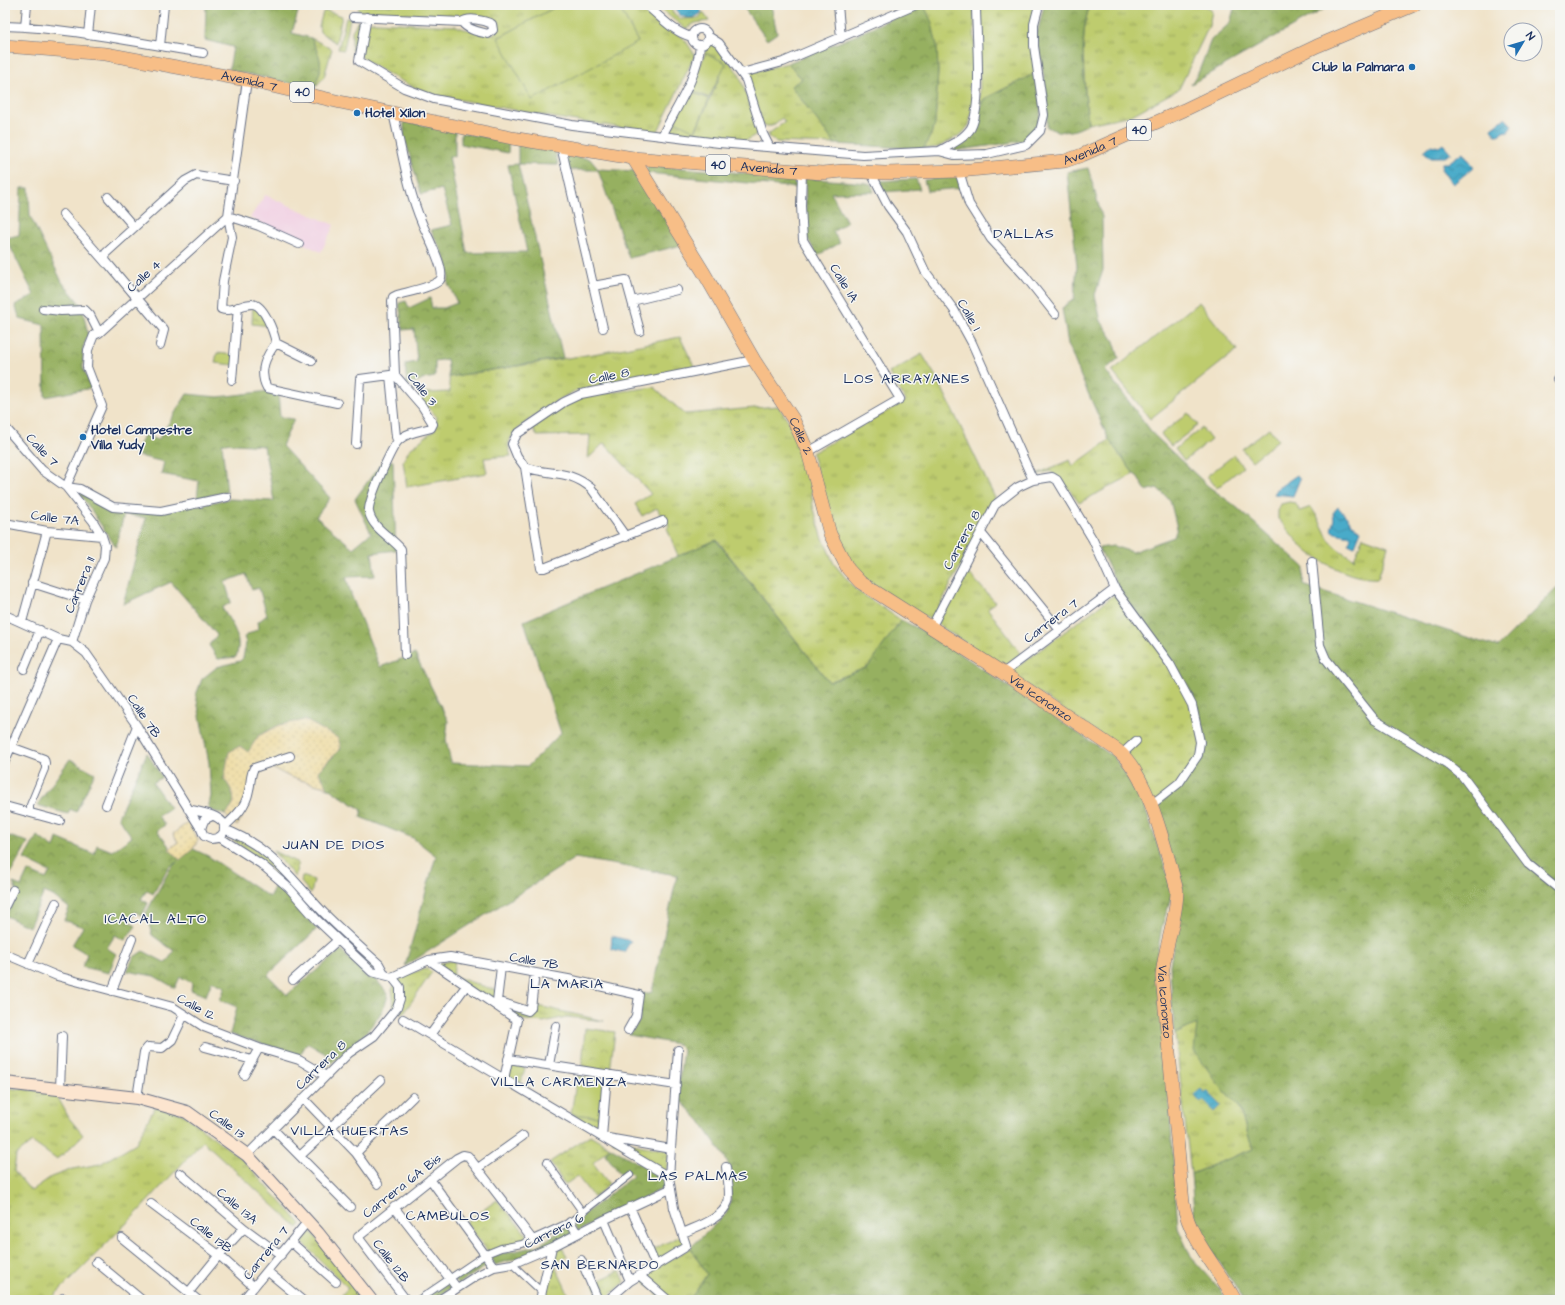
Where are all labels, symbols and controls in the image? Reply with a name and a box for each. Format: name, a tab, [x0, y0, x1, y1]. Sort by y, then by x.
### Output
north arrow	[1503, 22, 1543, 62]
text: N	[1522, 29, 1539, 44]
place label: Club la Palmara	[1312, 58, 1404, 76]
marker: Club la Palmara	[1407, 62, 1417, 72]
street label: Avenida 7	[220, 66, 279, 96]
road number: 40	[290, 82, 314, 102]
place label: Hotel Xilon	[365, 104, 426, 122]
marker: Hotel Xilon	[352, 108, 362, 118]
road number: 40	[1127, 120, 1151, 140]
street label: Avenida 7	[1061, 132, 1120, 170]
road number: 40	[706, 155, 730, 175]
street label: Avenida 7	[740, 158, 798, 180]
district label: DALLAS	[993, 224, 1055, 244]
street label: Calle 4	[123, 255, 165, 296]
street label: Calle 1A	[825, 260, 863, 306]
street label: Calle 1	[953, 296, 985, 334]
street label: Calle 8	[587, 363, 631, 389]
street label: Calle 3	[403, 368, 441, 410]
district label: LOS ARRAYANES	[843, 369, 971, 389]
street label: Calle 2	[784, 414, 817, 458]
place label: Hotel Campestre Villa Yudy	[90, 421, 192, 455]
street label: Calle 7	[22, 429, 62, 471]
marker: Hotel Campestre Villa Yudy	[78, 432, 88, 442]
street label: Calle 7A	[30, 506, 81, 530]
street label: Carrera 8	[939, 507, 985, 573]
street label: Carrera 11	[61, 554, 100, 616]
street label: Carrera 7	[1020, 594, 1082, 648]
street label: Vía Icononzo	[1005, 670, 1076, 727]
street label: Calle 7B	[123, 690, 165, 742]
district label: JUAN DE DIOS	[282, 835, 386, 855]
district label: ICACAL ALTO	[105, 909, 207, 929]
street label: Calle 7B	[508, 948, 560, 974]
street label: Vía Icononzo	[1153, 964, 1177, 1040]
district label: LA MARIA	[530, 974, 604, 994]
street label: Calle 12	[174, 989, 219, 1025]
street label: Carrera 8	[292, 1036, 351, 1094]
district label: VILLA CARMENZA	[491, 1072, 627, 1092]
street label: Calle 13	[205, 1105, 249, 1143]
district label: VILLA HUERTAS	[290, 1121, 410, 1141]
street label: Carrera 6A Bis	[359, 1149, 446, 1223]
district label: LAS PALMAS	[648, 1166, 748, 1186]
street label: Calle 13A	[213, 1183, 262, 1229]
district label: CAMBULOS	[406, 1206, 490, 1226]
street label: Carrera 6	[521, 1209, 587, 1253]
street label: Calle 13B	[186, 1213, 236, 1257]
street label: Carrera 7	[239, 1222, 293, 1284]
street label: Calle 12B	[368, 1236, 414, 1286]
district label: SAN BERNARDO	[541, 1255, 659, 1275]

